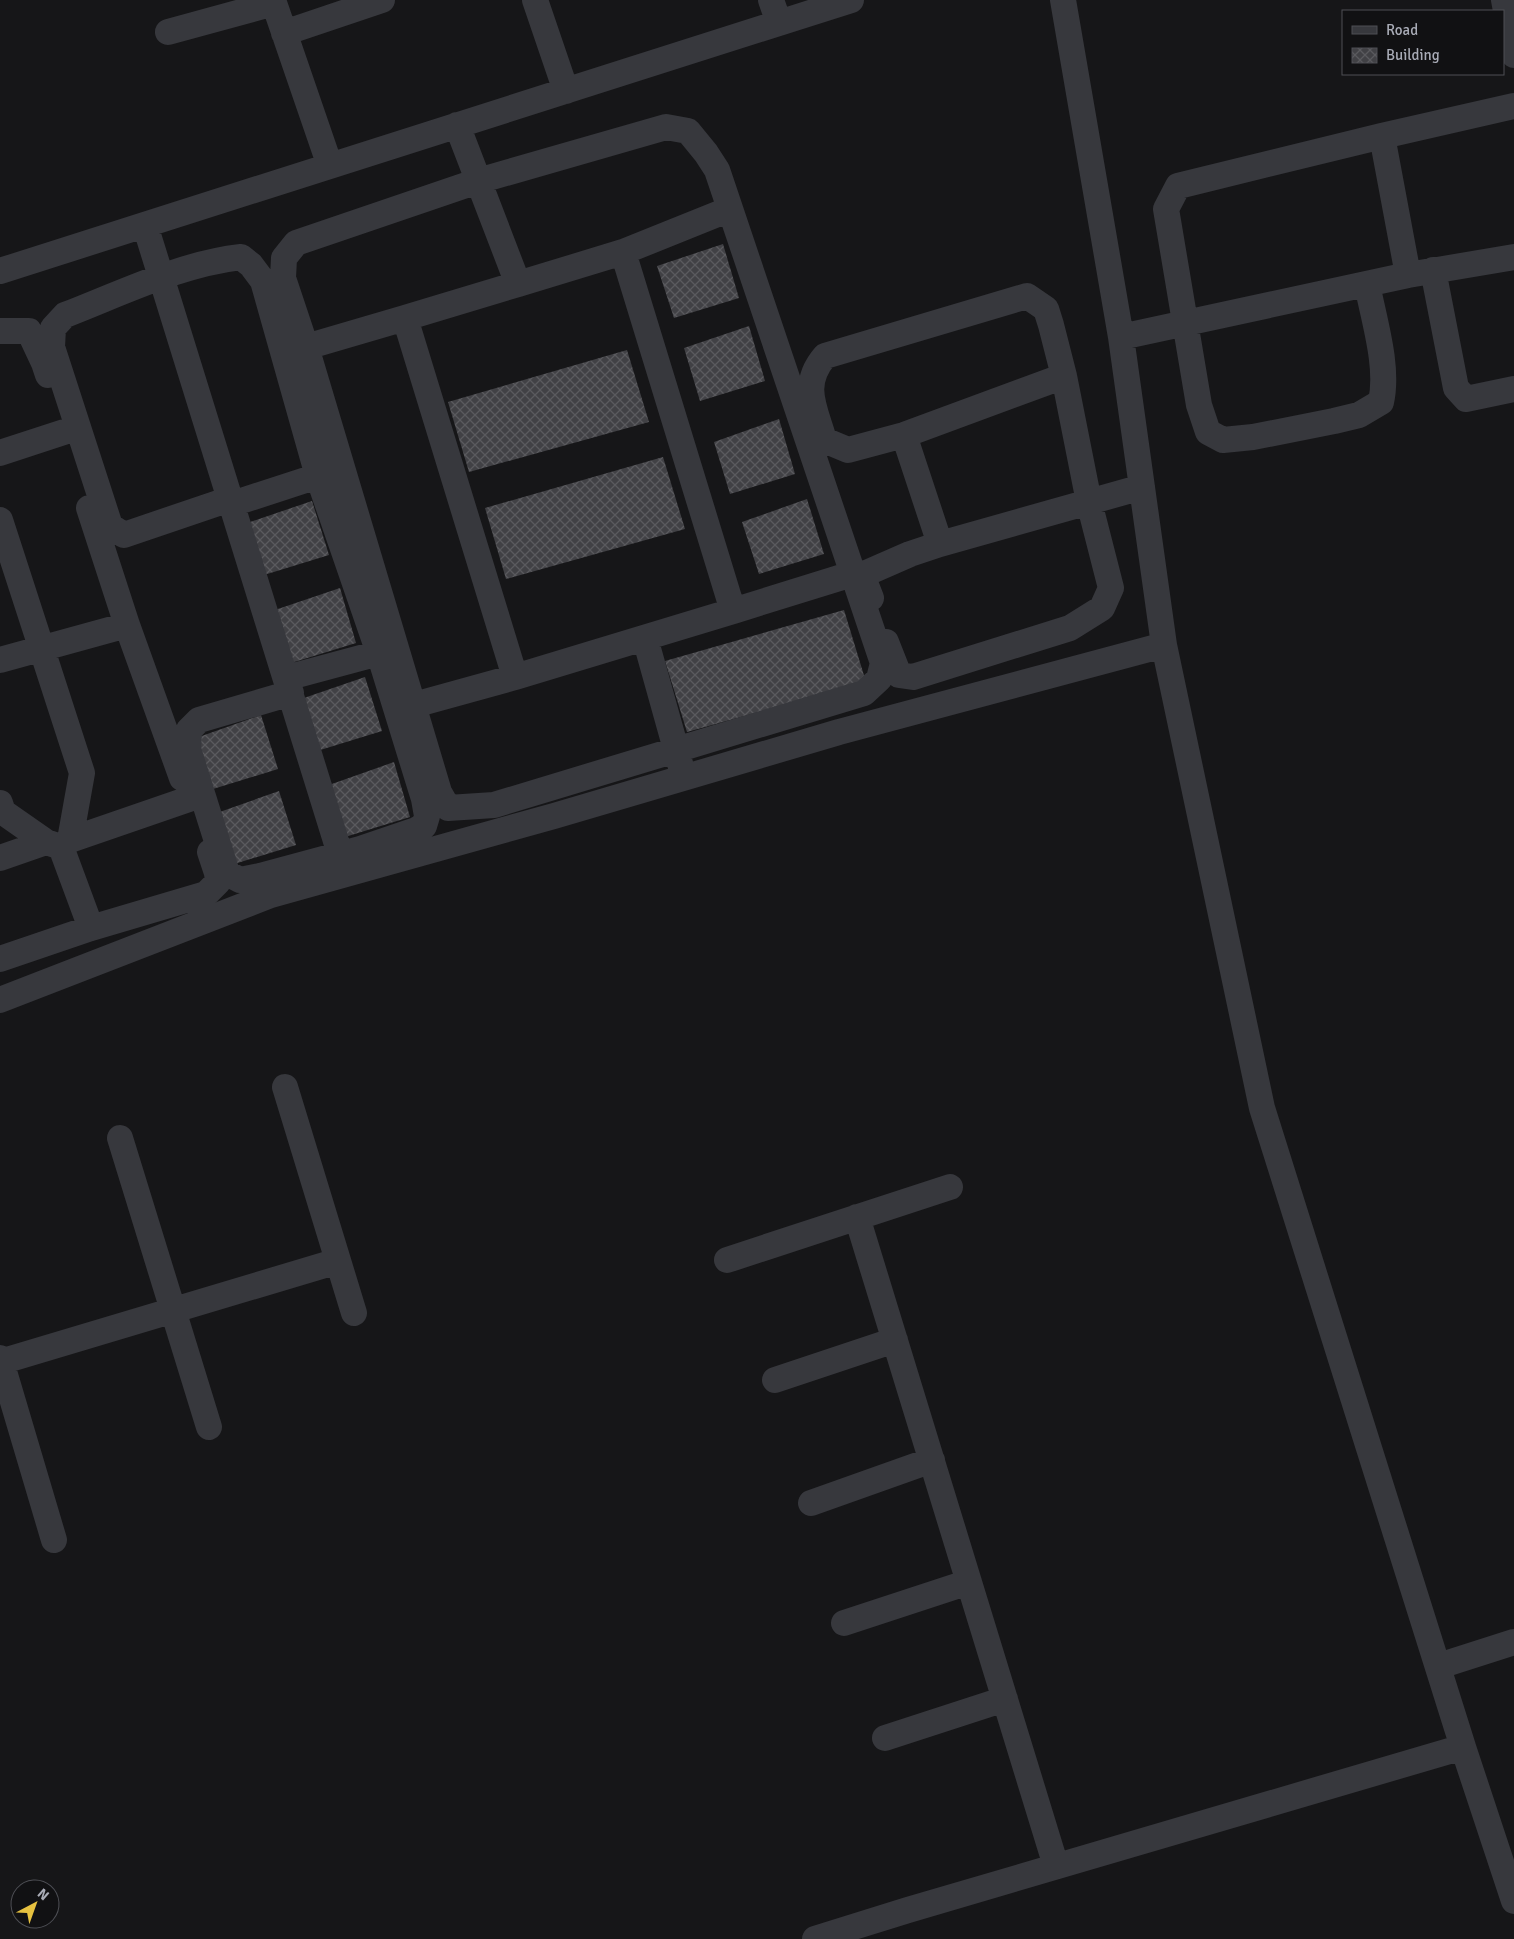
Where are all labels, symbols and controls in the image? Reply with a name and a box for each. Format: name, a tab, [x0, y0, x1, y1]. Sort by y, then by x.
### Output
legend	[1342, 10, 1504, 75]
text: Road	[1386, 21, 1418, 39]
text: Building	[1386, 46, 1440, 64]
north arrow	[10, 1879, 60, 1929]
text: N	[34, 1885, 52, 1904]

